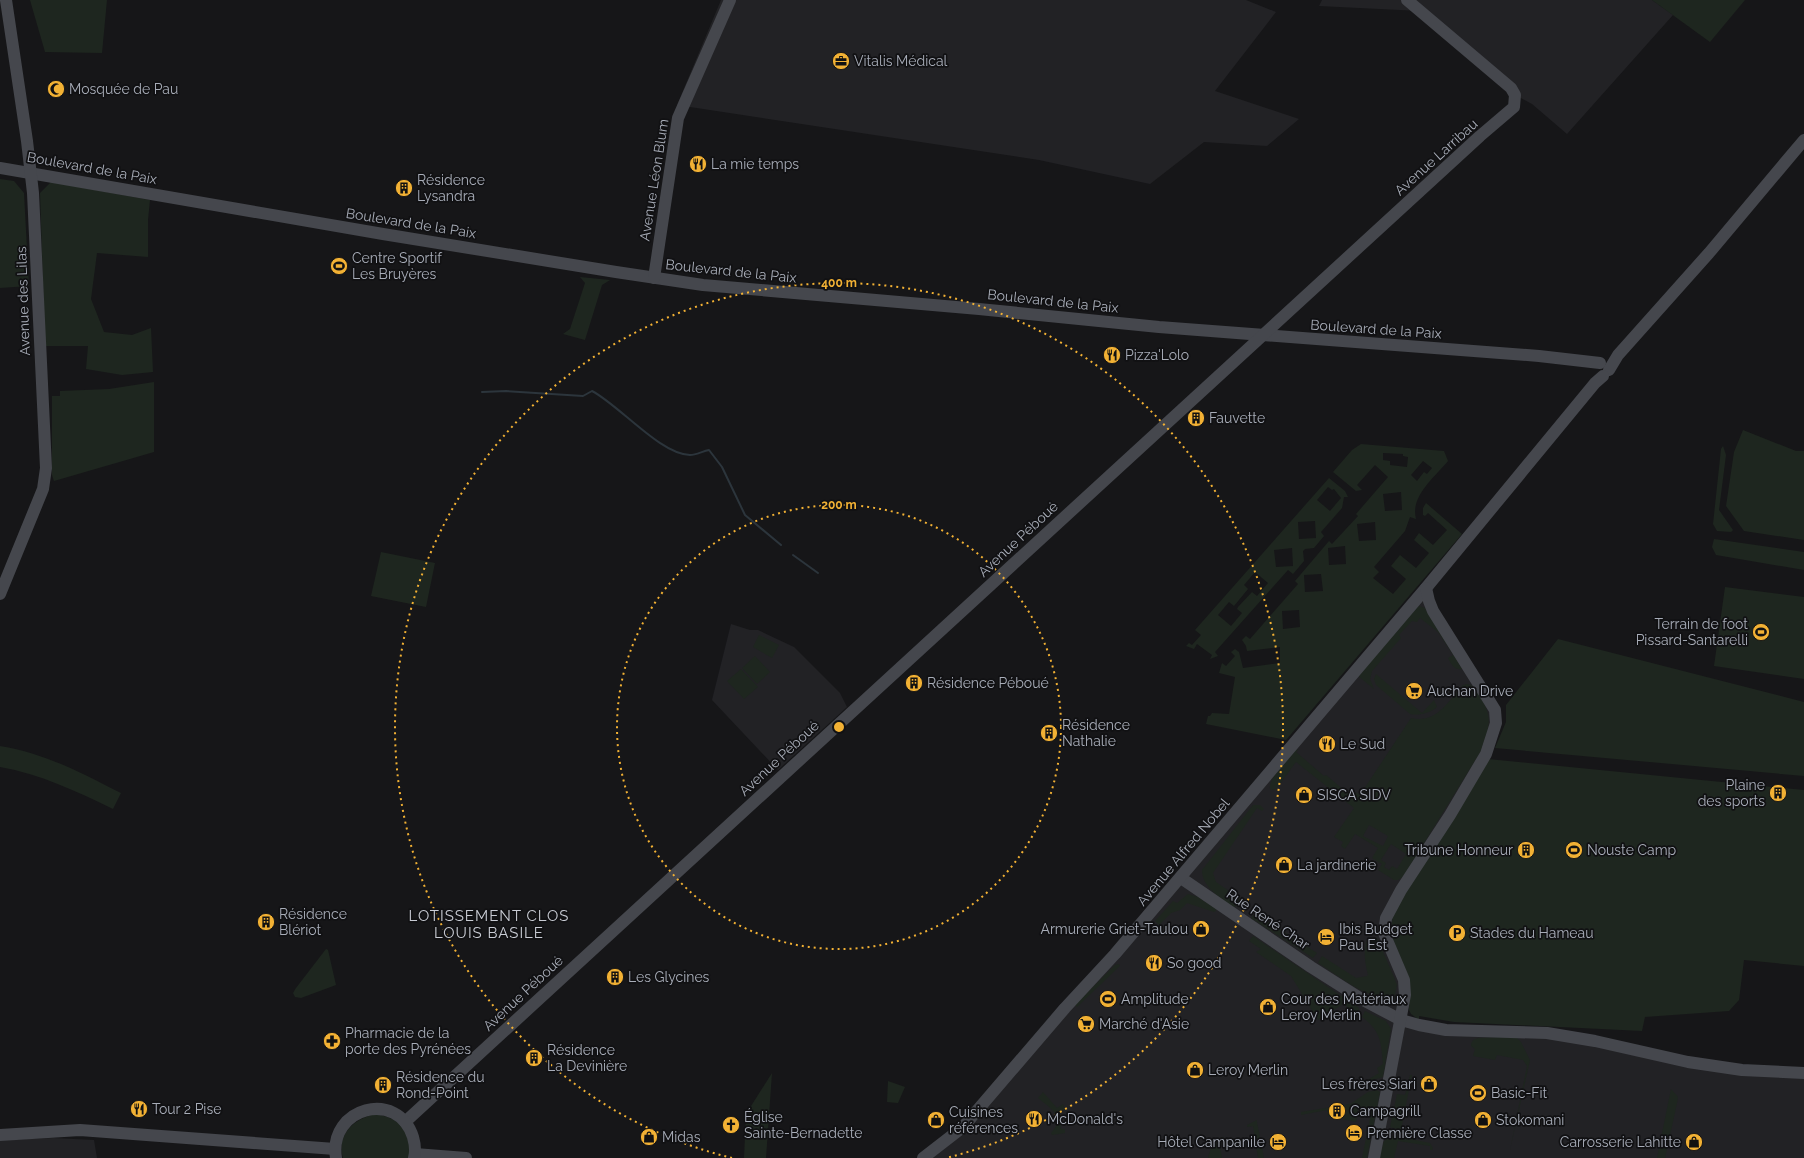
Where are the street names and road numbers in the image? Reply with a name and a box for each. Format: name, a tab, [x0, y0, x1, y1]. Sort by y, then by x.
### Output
street label: Avenue Larribau	[1391, 116, 1481, 198]
street label: Avenue Léon Blum	[636, 118, 672, 242]
street label: Boulevard de la Paix	[26, 149, 158, 187]
street label: Boulevard de la Paix	[345, 205, 477, 241]
street label: Avenue des Lilas	[13, 246, 33, 356]
street label: Boulevard de la Paix	[665, 256, 797, 286]
street label: Boulevard de la Paix	[987, 286, 1119, 316]
street label: Boulevard de la Paix	[1310, 316, 1442, 342]
street label: Avenue Péboué	[975, 498, 1061, 580]
street label: Avenue Péboué	[736, 717, 822, 799]
street label: Avenue Alfred Nobel	[1133, 795, 1233, 909]
street label: Rue René Char	[1224, 885, 1313, 953]
street label: Avenue Péboué	[480, 952, 566, 1034]

